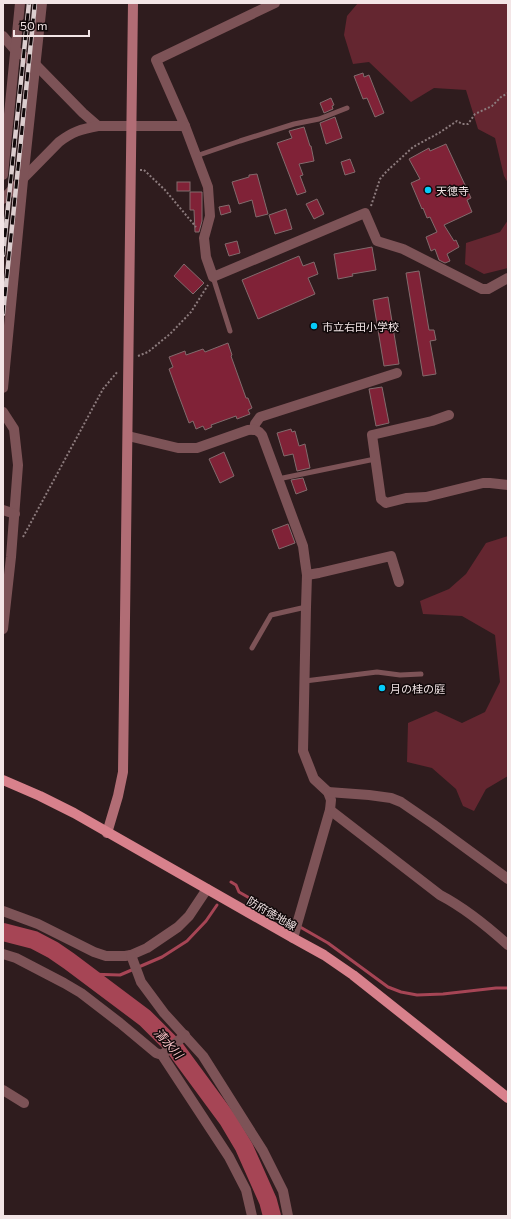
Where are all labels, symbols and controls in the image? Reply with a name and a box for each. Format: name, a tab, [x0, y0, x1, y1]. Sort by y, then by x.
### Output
scale bar	[14, 12, 89, 38]
text: 50 m	[20, 18, 48, 32]
place label: 天徳寺	[436, 184, 469, 197]
marker: 天徳寺	[423, 185, 433, 195]
place label: 市立右田小学校	[322, 320, 399, 333]
marker: 市立右田小学校	[309, 321, 319, 331]
place label: 月の桂の庭	[390, 682, 445, 695]
marker: 月の桂の庭	[377, 683, 387, 693]
street label: 防府徳地線	[245, 894, 299, 932]
water label: 清水川	[152, 1025, 188, 1063]

